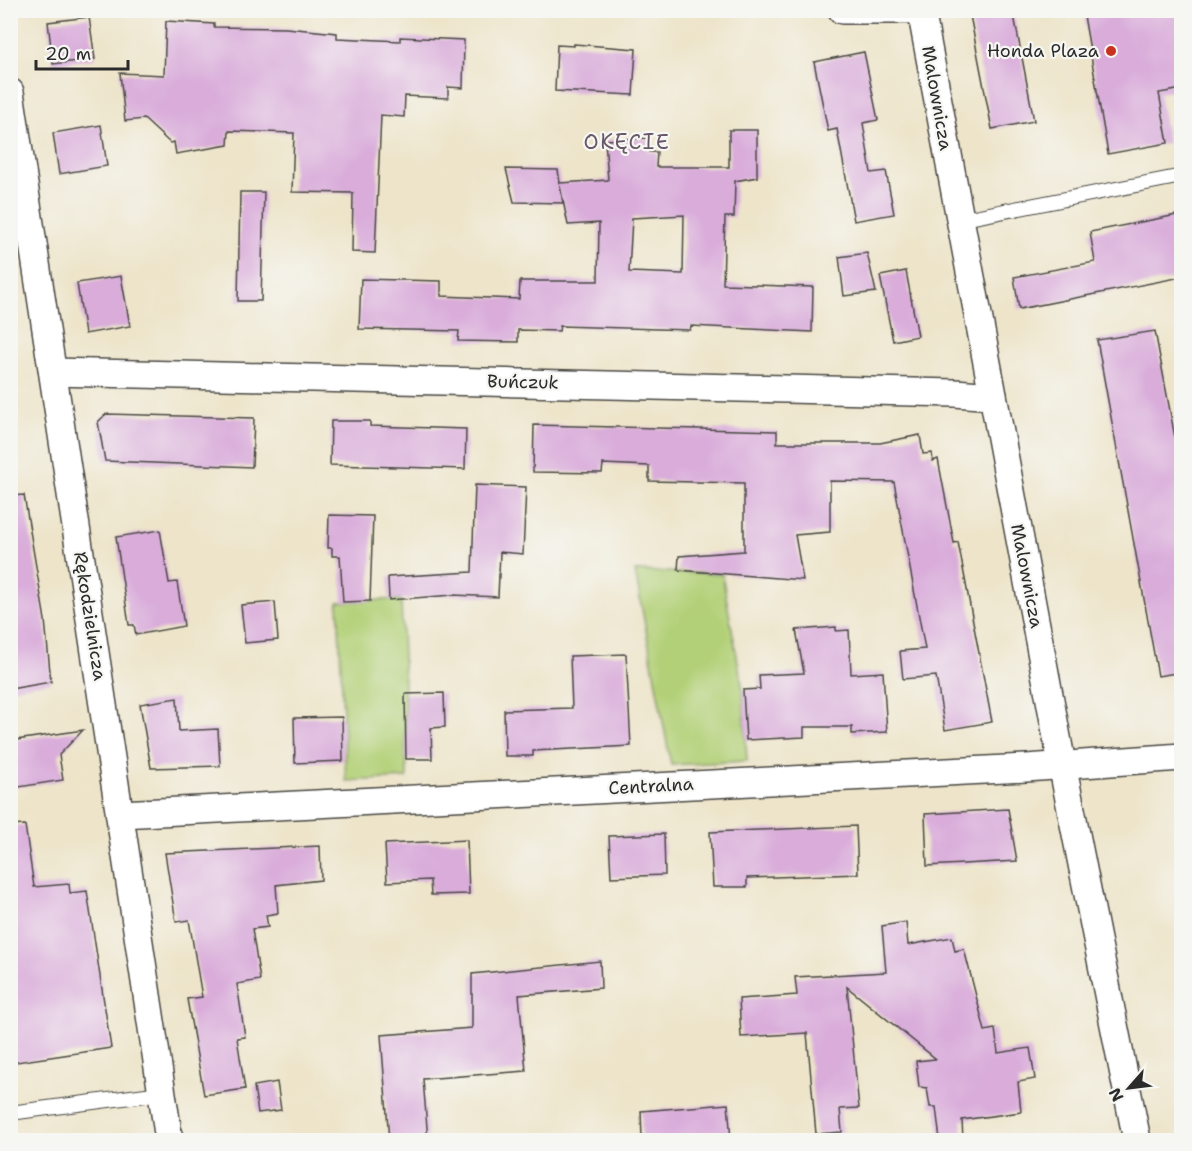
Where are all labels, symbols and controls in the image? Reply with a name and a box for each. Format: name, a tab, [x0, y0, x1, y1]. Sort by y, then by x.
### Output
scale bar	[36, 33, 128, 71]
place label: Honda Plaza	[987, 39, 1099, 63]
text: 20 m	[45, 42, 91, 66]
street label: Malownicza	[916, 44, 958, 152]
marker: Honda Plaza	[1104, 44, 1118, 58]
district label: OKĘCIE	[584, 128, 670, 156]
street label: Buńczuk	[487, 369, 559, 395]
street label: Malownicza	[1005, 522, 1049, 630]
street label: Rękodzielnicza	[68, 550, 112, 682]
street label: Centralna	[608, 772, 694, 800]
north arrow	[1099, 1058, 1159, 1118]
text: N	[1104, 1084, 1128, 1105]

